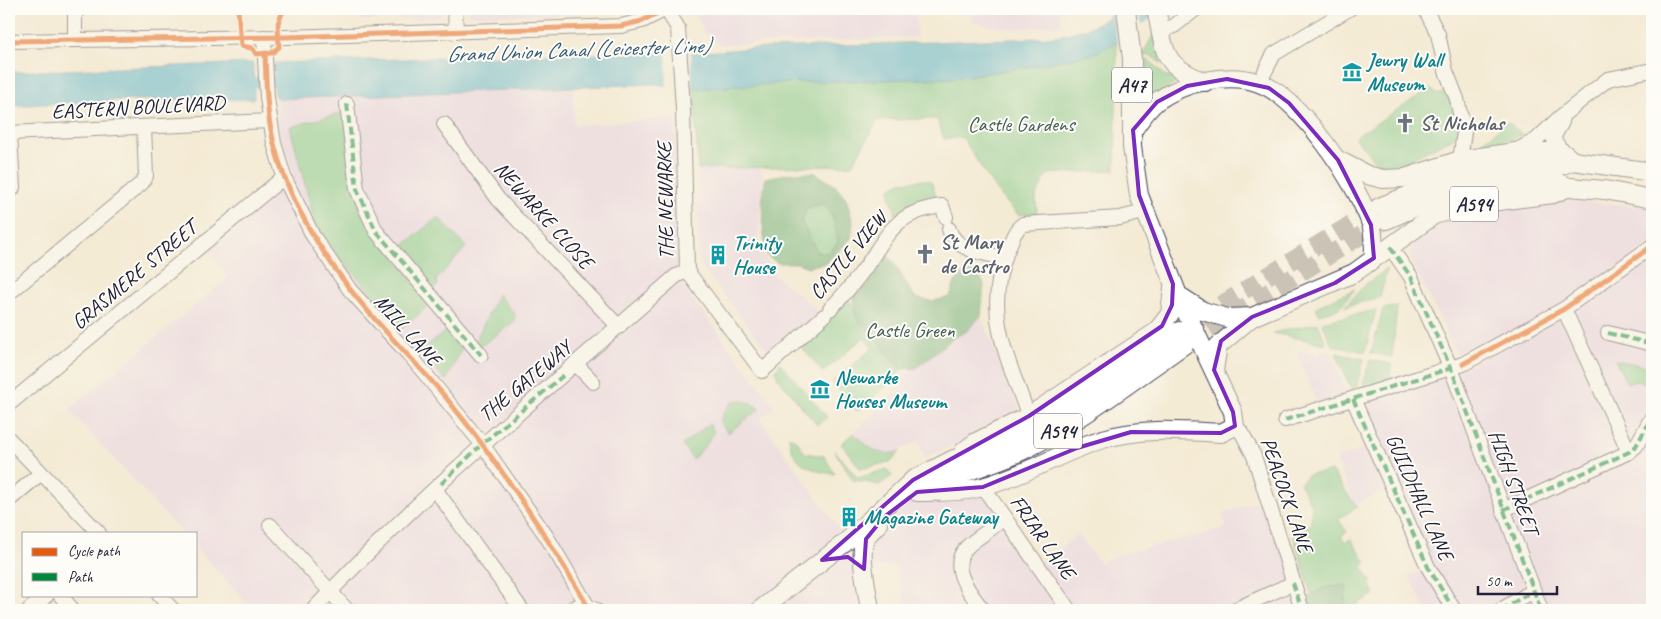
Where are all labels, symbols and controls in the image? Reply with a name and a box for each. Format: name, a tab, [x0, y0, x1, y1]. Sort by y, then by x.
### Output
water label: Grand Union Canal (Leicester Line)	[446, 31, 715, 69]
place label: Jewry Wall Museum	[1365, 47, 1447, 97]
museum icon: Jewry Wall Museum	[1341, 61, 1363, 83]
road number: A47	[1112, 68, 1152, 102]
street label: EASTERN BOULEVARD	[51, 89, 227, 125]
place label: St Nicholas	[1420, 110, 1506, 136]
park label: Castle Gardens	[968, 111, 1076, 137]
church icon: St Nicholas	[1394, 112, 1416, 134]
street label: THE NEWARKE	[651, 139, 679, 260]
street label: NEWARKE CLOSE	[489, 156, 601, 276]
road number: A594	[1450, 186, 1498, 222]
street label: CASTLE VIEW	[803, 203, 894, 305]
street label: GRASMERE STREET	[66, 212, 206, 335]
place label: St Mary de Castro	[940, 229, 1010, 279]
place label: Trinity House	[733, 230, 782, 280]
church icon: St Mary de Castro	[914, 243, 936, 265]
building icon: Trinity House	[707, 244, 729, 266]
street label: MILL LANE	[369, 289, 449, 373]
park label: Castle Green	[865, 317, 955, 343]
street label: THE GATEWAY	[473, 332, 579, 427]
place label: Newarke Houses Museum	[835, 364, 948, 414]
museum icon: Newarke Houses Museum	[809, 378, 831, 400]
road number: A594	[1034, 414, 1082, 448]
street label: HIGH STREET	[1483, 426, 1546, 542]
street label: GUILDHALL LANE	[1381, 430, 1460, 567]
street label: PEACOCK LANE	[1255, 434, 1320, 558]
street label: FRIAR LANE	[1005, 490, 1083, 586]
place label: Magazine Gateway	[864, 504, 1001, 530]
building icon: Magazine Gateway	[838, 506, 860, 528]
legend	[22, 532, 198, 596]
text: Cycle path	[68, 542, 120, 561]
scale bar	[1478, 564, 1557, 596]
text: Path	[68, 568, 94, 587]
text: 50 m	[1486, 572, 1513, 591]

